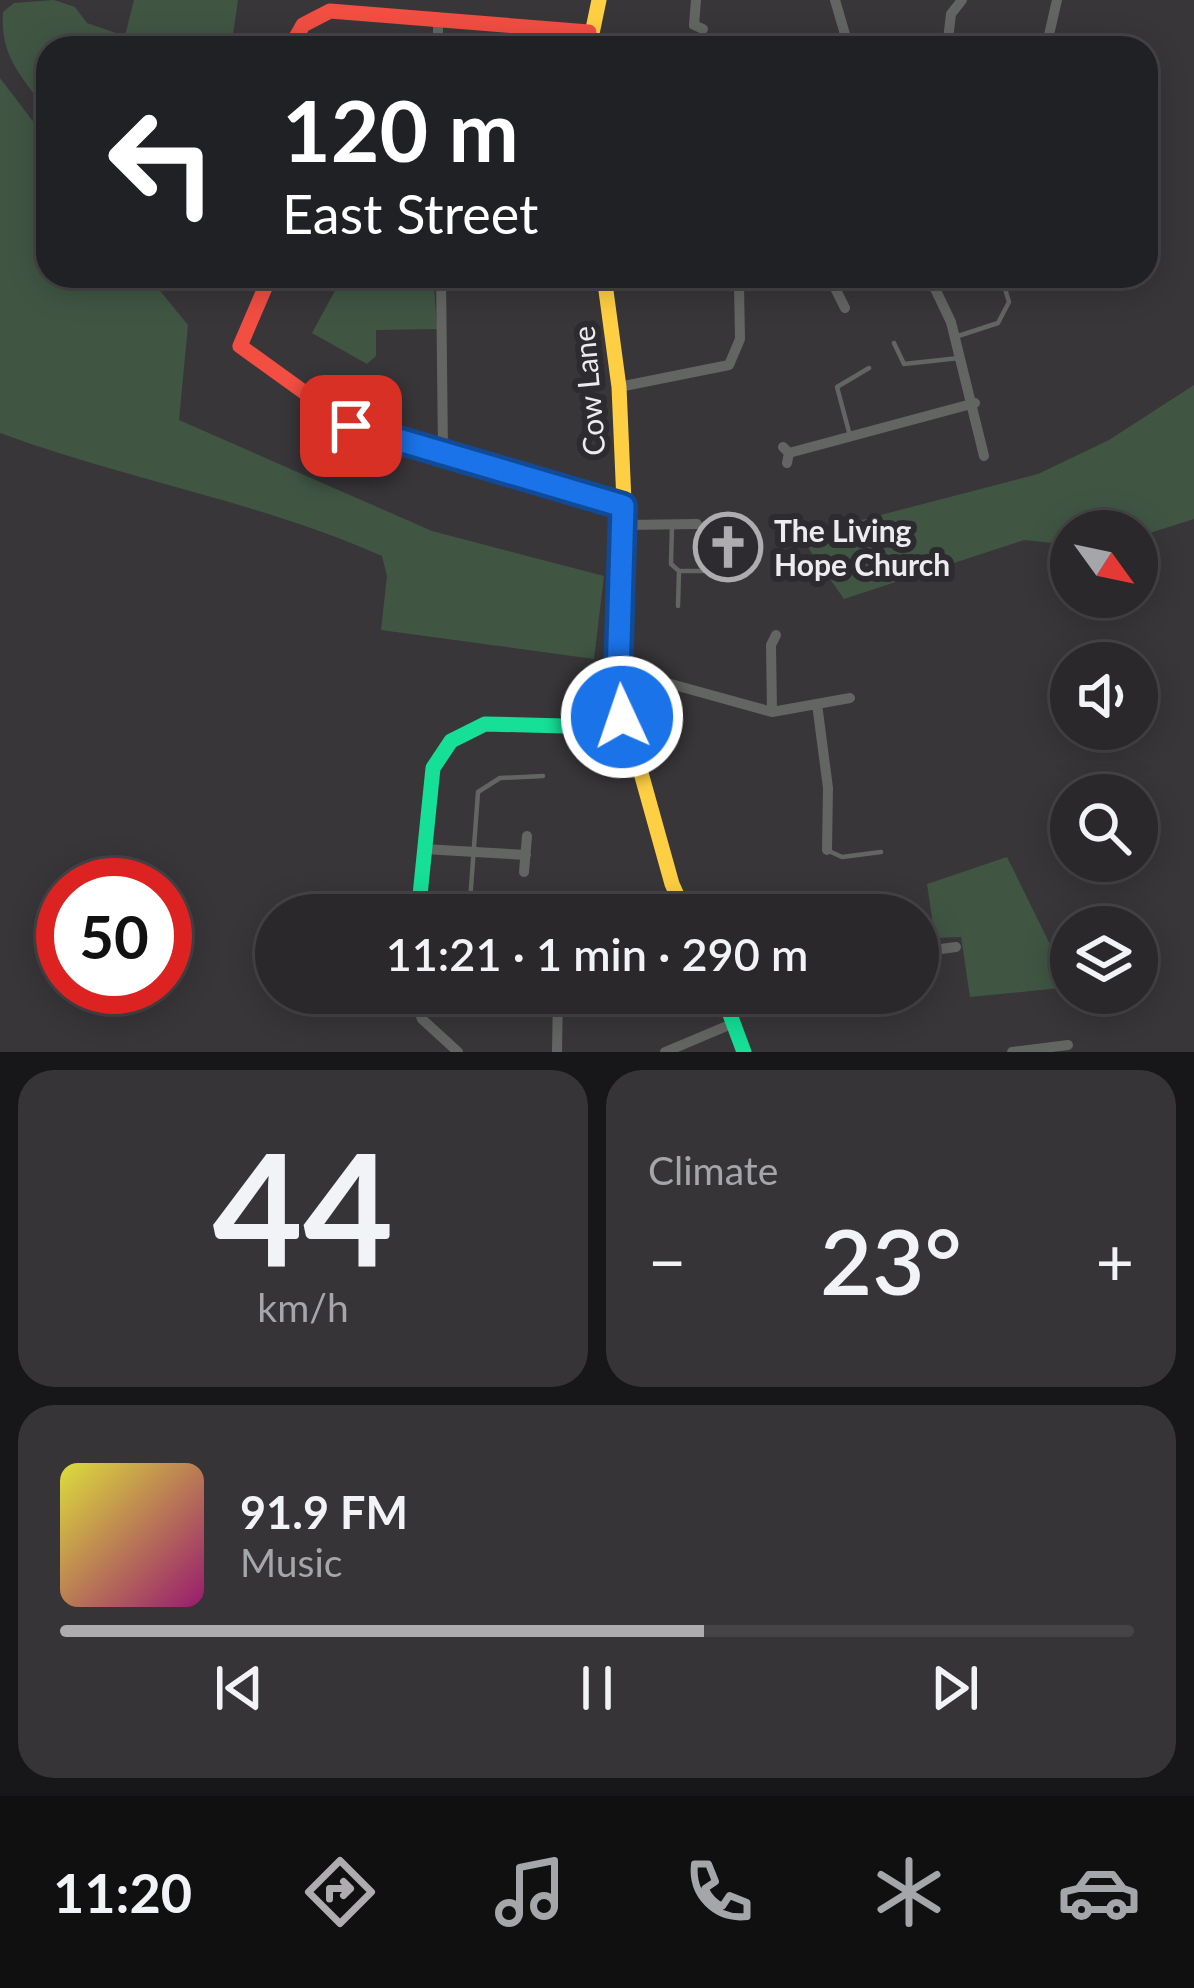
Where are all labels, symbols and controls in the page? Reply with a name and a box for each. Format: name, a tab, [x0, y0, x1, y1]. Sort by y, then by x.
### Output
text: 120 m	[282, 79, 519, 180]
icon: left	[84, 84, 240, 240]
text: East Street	[282, 181, 538, 246]
street label: Cow Lane	[564, 325, 612, 457]
pin	[300, 375, 402, 477]
icon: arrive	[318, 393, 384, 459]
north arrow	[1050, 510, 1158, 618]
map controls	[1050, 510, 1158, 1014]
church icon: The Living Hope Church	[693, 512, 763, 582]
place label: The Living Hope Church	[774, 512, 950, 582]
button: sound	[1050, 642, 1158, 750]
position arrow	[559, 654, 685, 780]
button: search	[1050, 774, 1158, 882]
speed limit sign: 50	[36, 858, 192, 1014]
button: layers	[1050, 906, 1158, 1014]
text: 11:21 · 1 min · 290 m	[386, 927, 808, 981]
text: 44	[213, 1112, 393, 1299]
text: Climate	[648, 1147, 778, 1193]
text: 23°	[820, 1206, 962, 1314]
text: −	[648, 1221, 686, 1300]
text: +	[1096, 1221, 1134, 1300]
text: km/h	[257, 1284, 349, 1330]
text: 91.9 FM	[240, 1485, 408, 1539]
text: Music	[240, 1539, 342, 1585]
icon: previous	[206, 1655, 272, 1721]
icon: pause	[564, 1655, 630, 1721]
icon: next	[922, 1655, 988, 1721]
icon: directions	[298, 1850, 382, 1934]
icon: music	[488, 1850, 572, 1934]
icon: phone	[677, 1850, 761, 1934]
icon: climate	[867, 1850, 951, 1934]
icon: car	[1057, 1850, 1141, 1934]
text: 11:20	[53, 1860, 192, 1925]

